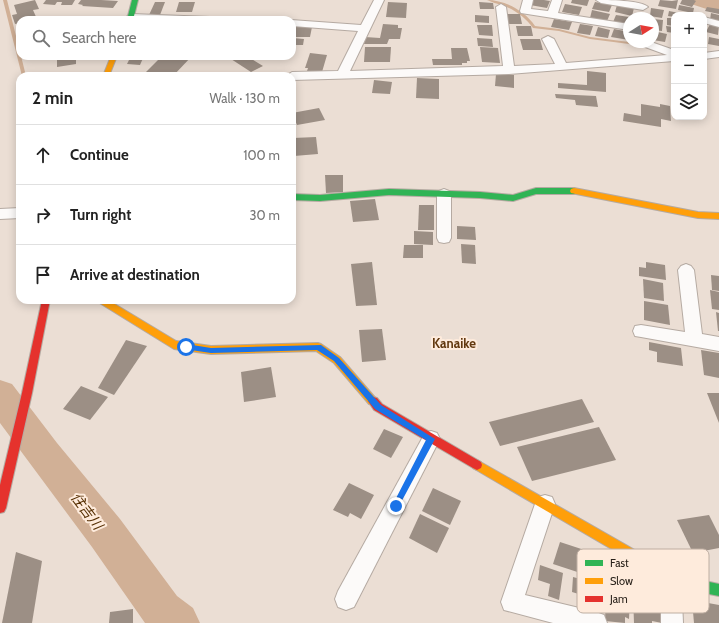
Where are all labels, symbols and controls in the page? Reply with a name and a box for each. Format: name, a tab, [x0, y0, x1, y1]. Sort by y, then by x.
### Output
north arrow	[623, 12, 659, 48]
map controls	[671, 12, 707, 120]
button: +	[671, 12, 707, 48]
search box	[16, 16, 296, 60]
icon: search	[30, 27, 52, 49]
text: Search here	[62, 29, 137, 47]
button: −	[671, 48, 707, 84]
button: layers	[671, 84, 707, 120]
text: 2 min	[32, 88, 73, 108]
text: Walk · 130 m	[209, 90, 280, 106]
icon: ahead	[32, 144, 54, 166]
text: Continue	[70, 146, 129, 164]
text: 100 m	[243, 147, 280, 163]
icon: right	[32, 204, 54, 226]
text: Turn right	[70, 206, 131, 224]
text: 30 m	[250, 207, 280, 223]
icon: arrive	[32, 264, 54, 286]
text: Arrive at destination	[70, 266, 200, 284]
district label: Kanaike	[432, 335, 476, 351]
route start	[177, 338, 195, 356]
water label: 住吉川	[67, 489, 108, 535]
route end	[387, 497, 405, 515]
legend	[577, 549, 709, 613]
text: Fast	[610, 556, 629, 570]
text: Slow	[610, 574, 633, 588]
text: Jam	[609, 592, 628, 606]

